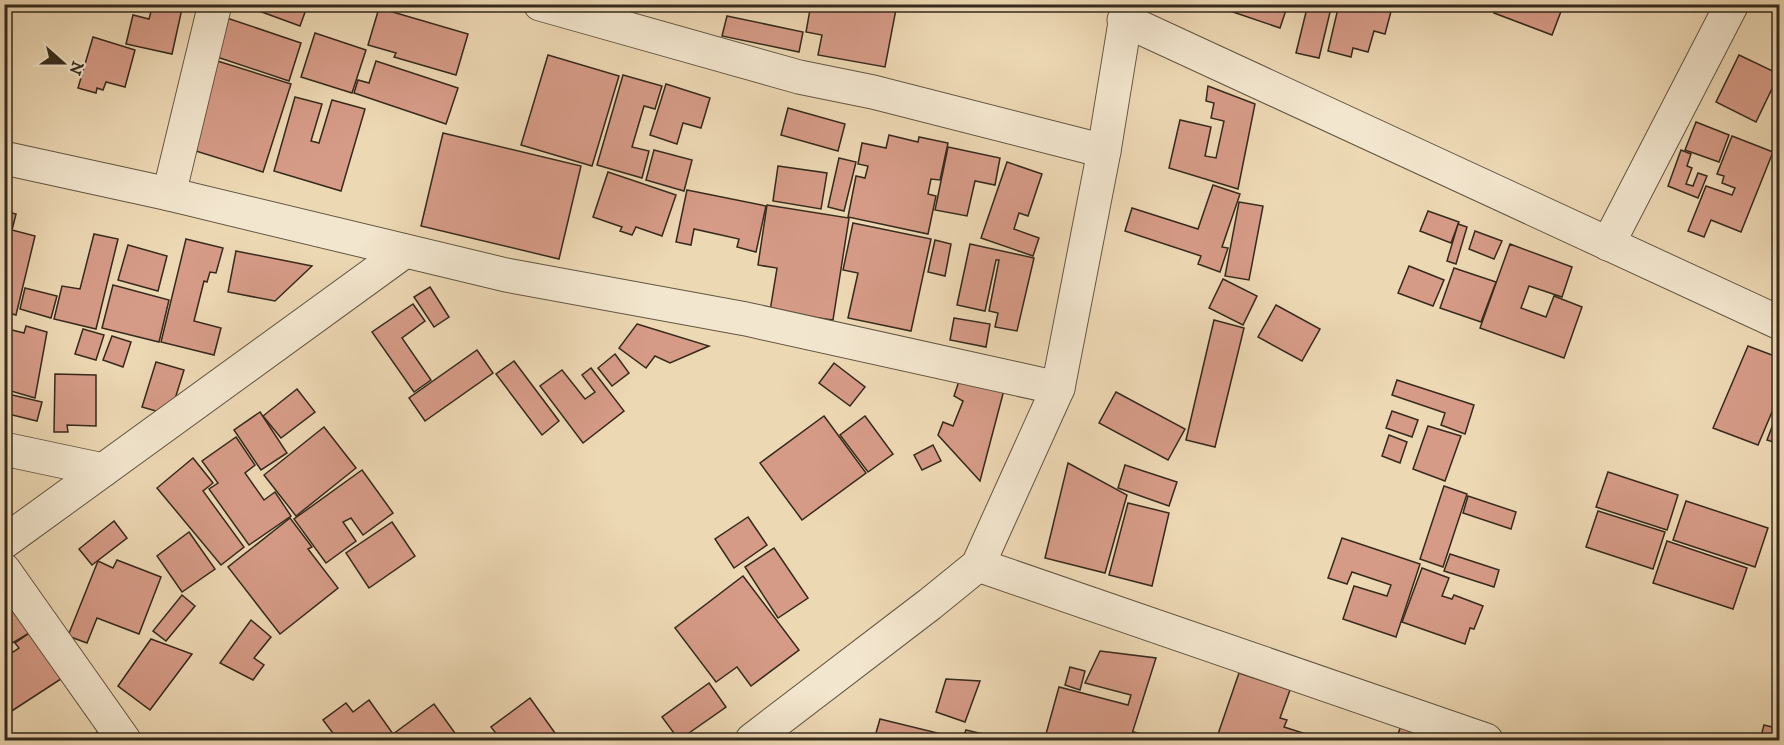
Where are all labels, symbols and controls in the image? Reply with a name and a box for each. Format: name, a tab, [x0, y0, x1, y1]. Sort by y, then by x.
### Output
north arrow	[33, 33, 93, 93]
text: N	[64, 58, 88, 78]

